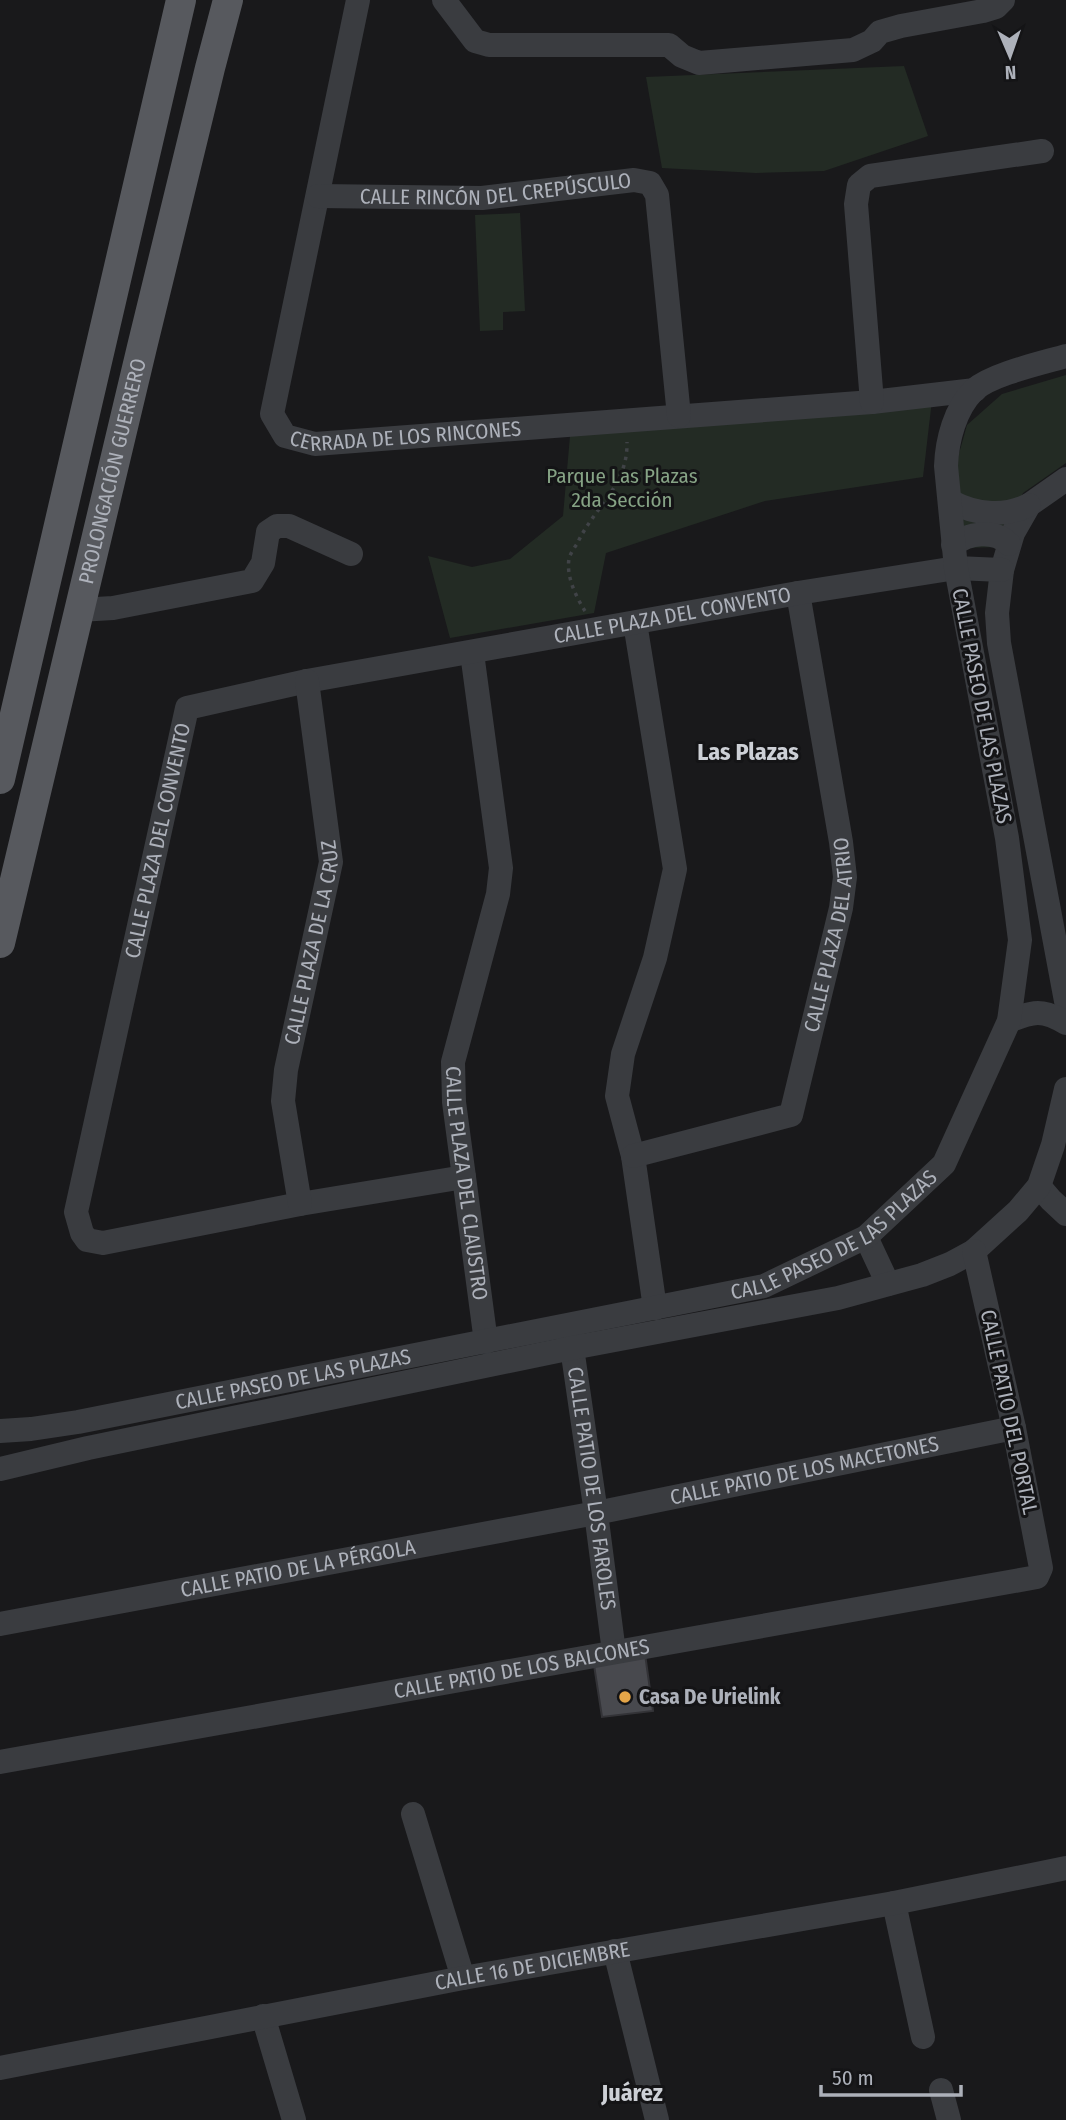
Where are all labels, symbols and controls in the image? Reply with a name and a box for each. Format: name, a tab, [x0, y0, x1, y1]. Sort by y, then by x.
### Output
north arrow	[975, 21, 1045, 91]
text: N	[1004, 61, 1017, 84]
street label: CALLE RINCÓN DEL CREPÚSCULO	[360, 167, 633, 211]
street label: PROLONGACIÓN GUERRERO	[73, 356, 152, 587]
street label: CERRADA DE LOS RINCONES	[287, 415, 522, 457]
park label: Parque Las Plazas 2da Sección	[546, 463, 698, 513]
street label: CALLE PLAZA DEL CONVENTO	[552, 582, 793, 650]
street label: CALLE PASEO DE LAS PLAZAS	[946, 586, 1018, 826]
street label: CALLE PLAZA DEL CONVENTO	[119, 720, 196, 961]
district label: Las Plazas	[697, 738, 799, 766]
street label: CALLE PLAZA DEL ATRIO	[798, 836, 858, 1035]
street label: CALLE PLAZA DE LA CRUZ	[279, 838, 344, 1047]
street label: CALLE PLAZA DEL CLAUSTRO	[440, 1066, 493, 1302]
street label: CALLE PASEO DE LAS PLAZAS	[728, 1164, 943, 1305]
street label: CALLE PATIO DEL PORTAL	[975, 1307, 1044, 1517]
street label: CALLE PASEO DE LAS PLAZAS	[173, 1343, 413, 1415]
street label: CALLE PATIO DE LOS FAROLES	[562, 1365, 621, 1612]
street label: CALLE PATIO DE LOS MACETONES	[668, 1431, 941, 1511]
street label: CALLE PATIO DE LA PÉRGOLA	[178, 1534, 417, 1603]
street label: CALLE PATIO DE LOS BALCONES	[392, 1633, 652, 1704]
place label: Casa De Urielink	[639, 1684, 781, 1710]
marker: Casa De Urielink	[617, 1689, 633, 1705]
street label: CALLE 16 DE DICIEMBRE	[433, 1936, 632, 1996]
scale bar	[821, 2054, 961, 2098]
text: 50 m	[832, 2065, 874, 2091]
district label: Juárez	[600, 2079, 663, 2107]

